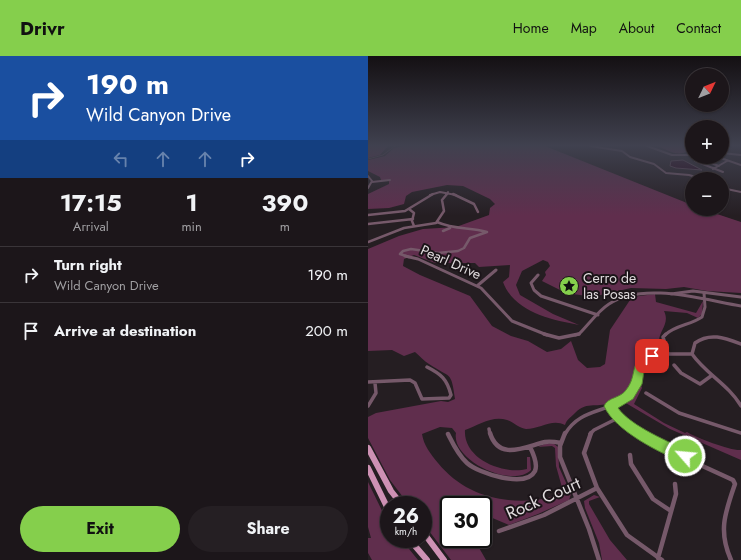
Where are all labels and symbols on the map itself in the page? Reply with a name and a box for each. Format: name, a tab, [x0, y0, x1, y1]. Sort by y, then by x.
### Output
north arrow	[685, 68, 729, 112]
street label: Pearl Drive	[417, 240, 485, 284]
place label: Cerro de las Posas	[583, 268, 636, 304]
place icon: Cerro de las Posas	[558, 275, 580, 297]
pin	[635, 339, 669, 373]
position arrow	[664, 435, 706, 477]
street label: Rock Court	[502, 471, 584, 525]
speed limit sign: 30	[440, 496, 492, 548]

